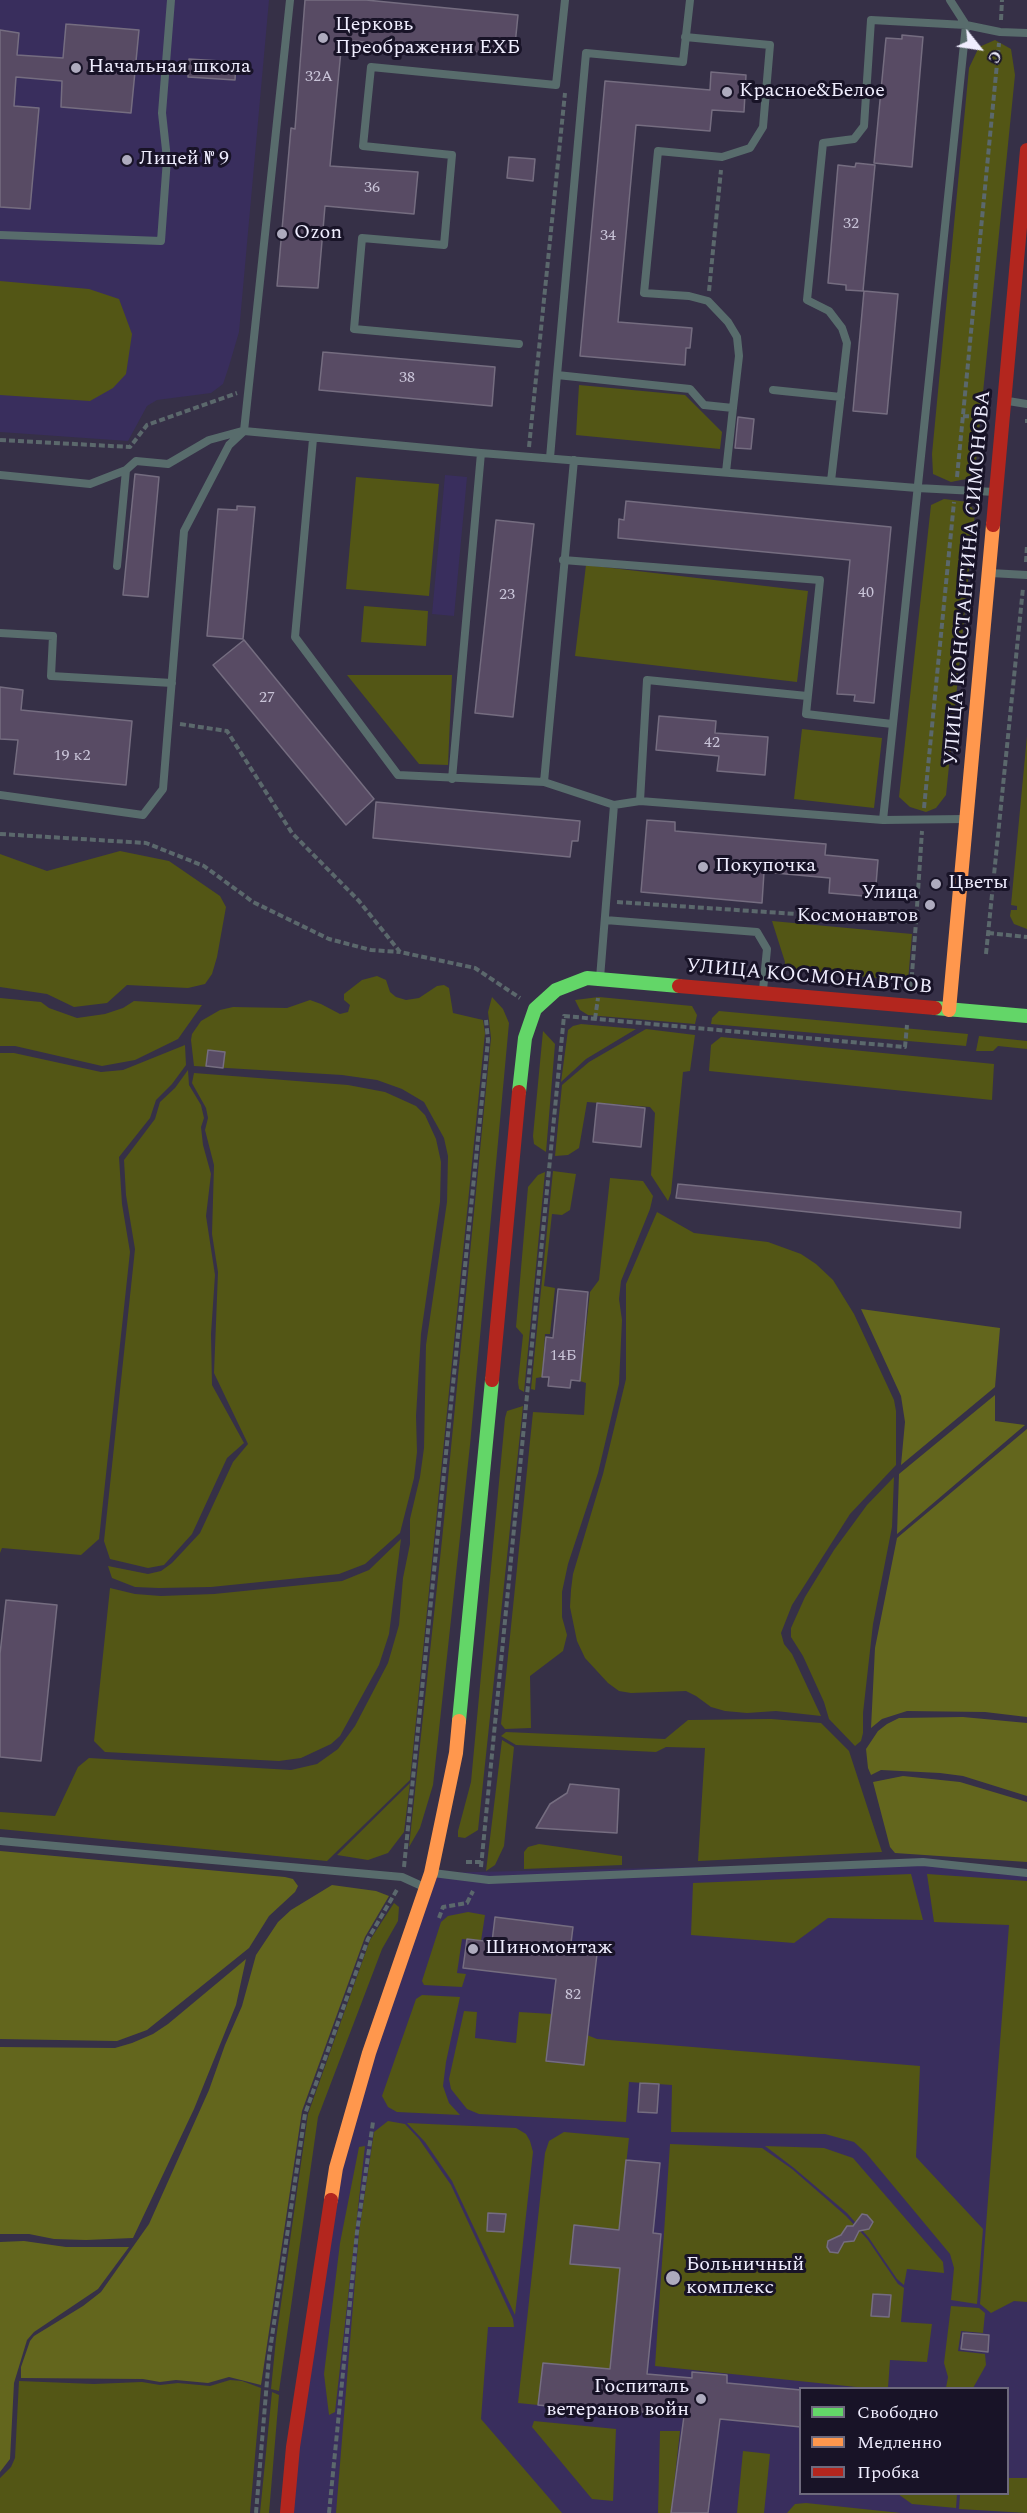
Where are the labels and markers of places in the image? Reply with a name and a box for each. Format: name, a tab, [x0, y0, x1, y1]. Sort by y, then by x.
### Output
place label: Церковь Преображения ЕХБ	[335, 14, 520, 61]
marker: Церковь Преображения ЕХБ	[316, 31, 330, 45]
place label: Начальная школа	[88, 56, 251, 80]
marker: Начальная школа	[69, 61, 83, 75]
place label: Красное&Белое	[739, 80, 885, 104]
marker: Красное&Белое	[720, 85, 734, 99]
place label: Лицей № 9	[139, 148, 229, 172]
marker: Лицей № 9	[120, 153, 134, 167]
place label: Ozon	[294, 222, 342, 246]
marker: Ozon	[275, 227, 289, 241]
place label: Покупочка	[715, 855, 816, 879]
marker: Покупочка	[696, 860, 710, 874]
place label: Цветы	[948, 872, 1008, 896]
marker: Цветы	[929, 877, 943, 891]
place label: Улица Космонавтов	[796, 882, 918, 929]
marker: Улица Космонавтов	[923, 898, 937, 912]
place label: Шиномонтаж	[485, 1937, 613, 1961]
marker: Шиномонтаж	[466, 1942, 480, 1956]
place label: Больничный комплекс	[686, 2254, 804, 2301]
marker: Больничный комплекс	[664, 2269, 682, 2287]
place label: Госпиталь ветеранов войн	[546, 2376, 689, 2423]
marker: Госпиталь ветеранов войн	[694, 2392, 708, 2406]

